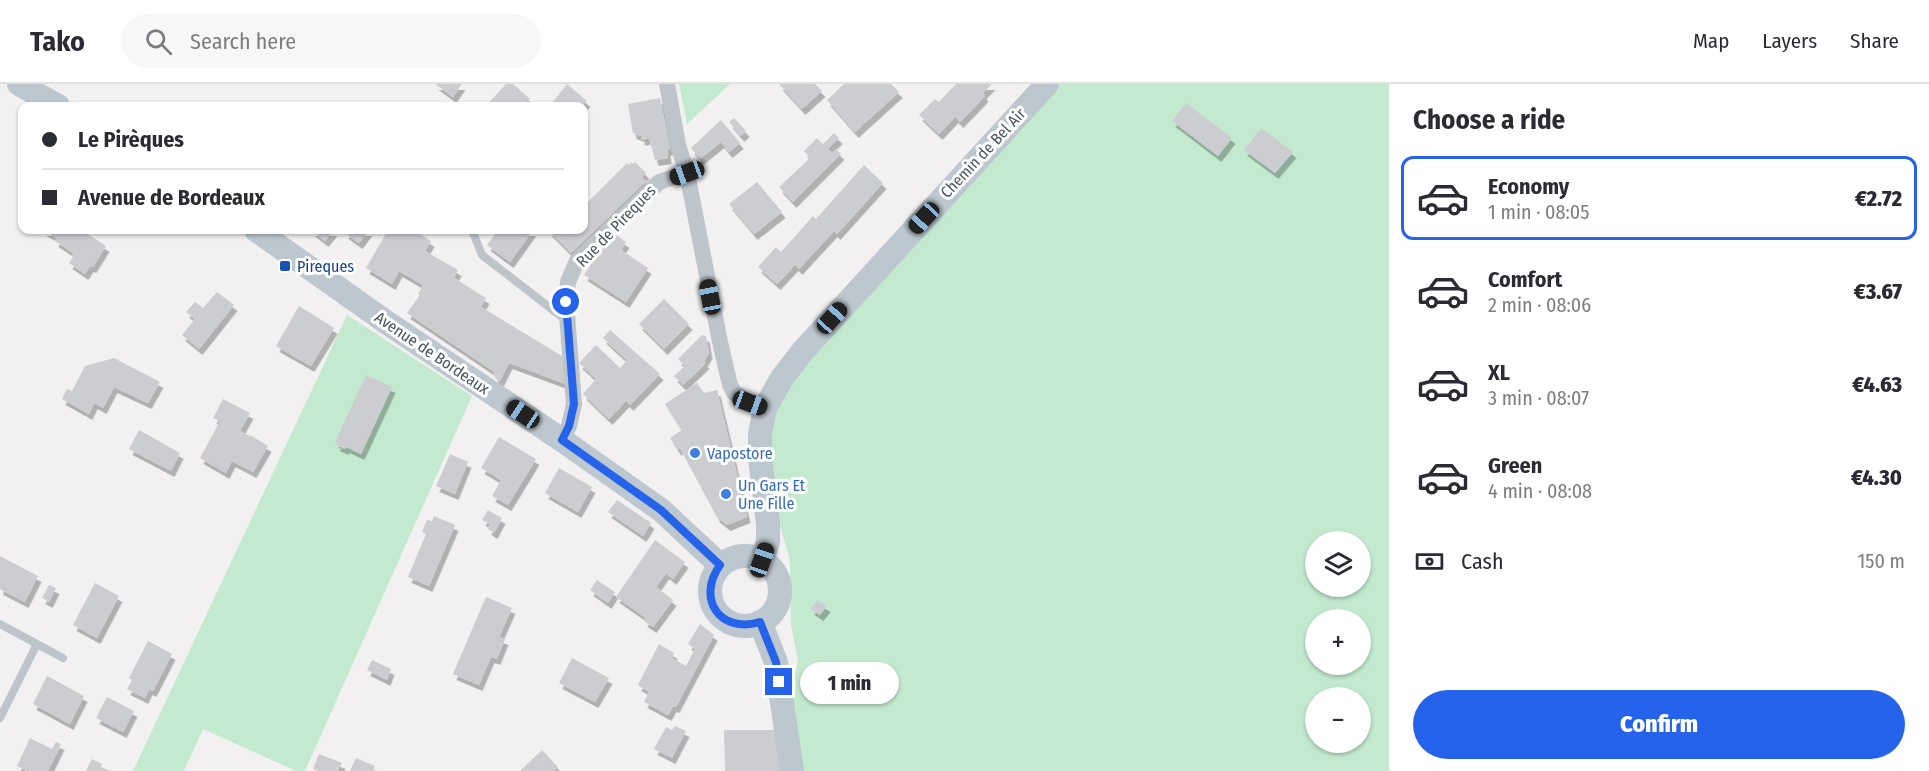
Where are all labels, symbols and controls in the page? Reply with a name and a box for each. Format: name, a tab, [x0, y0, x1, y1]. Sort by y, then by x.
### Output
search box	[121, 14, 541, 68]
text: Tako	[30, 25, 85, 58]
icon: search	[142, 25, 175, 58]
text: Search here	[190, 28, 296, 55]
text: Map	[1693, 28, 1729, 54]
text: Layers	[1762, 28, 1817, 54]
text: Share	[1850, 28, 1899, 54]
street label: Chemin de Bel Air	[937, 104, 1030, 202]
text: Choose a ride	[1413, 104, 1565, 136]
text: Le Pirèques	[78, 126, 184, 153]
car	[667, 158, 707, 188]
icon: car	[1416, 171, 1470, 225]
text: Economy	[1488, 173, 1569, 200]
street label: Rue de Pireques	[572, 181, 660, 271]
text: Avenue de Bordeaux	[78, 184, 265, 211]
text: €2.72	[1855, 185, 1902, 212]
car	[905, 199, 943, 237]
text: 1 min · 08:05	[1488, 200, 1589, 224]
place label: Pireques	[297, 257, 354, 276]
marker: Pireques	[278, 259, 292, 273]
icon: car	[1416, 264, 1470, 318]
text: Comfort	[1488, 266, 1562, 293]
car	[698, 278, 722, 316]
text: €3.67	[1854, 278, 1902, 305]
route start	[552, 288, 579, 315]
text: 2 min · 08:06	[1488, 293, 1591, 317]
car	[813, 299, 851, 337]
street label: Avenue de Bordeaux	[371, 308, 493, 398]
icon: car	[1416, 357, 1470, 411]
text: XL	[1488, 359, 1510, 386]
text: €4.63	[1852, 371, 1902, 398]
text: 3 min · 08:07	[1488, 386, 1589, 410]
car	[730, 388, 770, 418]
car	[503, 396, 543, 432]
place label: Vapostore	[707, 444, 773, 463]
marker: Vapostore	[688, 446, 702, 460]
icon: car	[1416, 450, 1470, 504]
text: Green	[1488, 452, 1542, 479]
text: €4.30	[1851, 464, 1902, 491]
place label: Un Gars Et Une Fille	[738, 476, 806, 513]
text: 4 min · 08:08	[1488, 479, 1592, 503]
marker: Un Gars Et Une Fille	[719, 487, 733, 501]
map controls	[1305, 531, 1371, 753]
button: layers	[1305, 531, 1371, 597]
car	[748, 540, 776, 580]
icon: cash	[1413, 545, 1446, 578]
text: Cash	[1461, 548, 1504, 575]
text: 150 m	[1858, 549, 1905, 573]
button: +	[1305, 609, 1371, 675]
callout: 1 min	[800, 661, 899, 703]
route end	[765, 668, 792, 695]
text: 1 min	[828, 671, 871, 695]
button: −	[1305, 687, 1371, 753]
button: Confirm	[1413, 690, 1905, 759]

